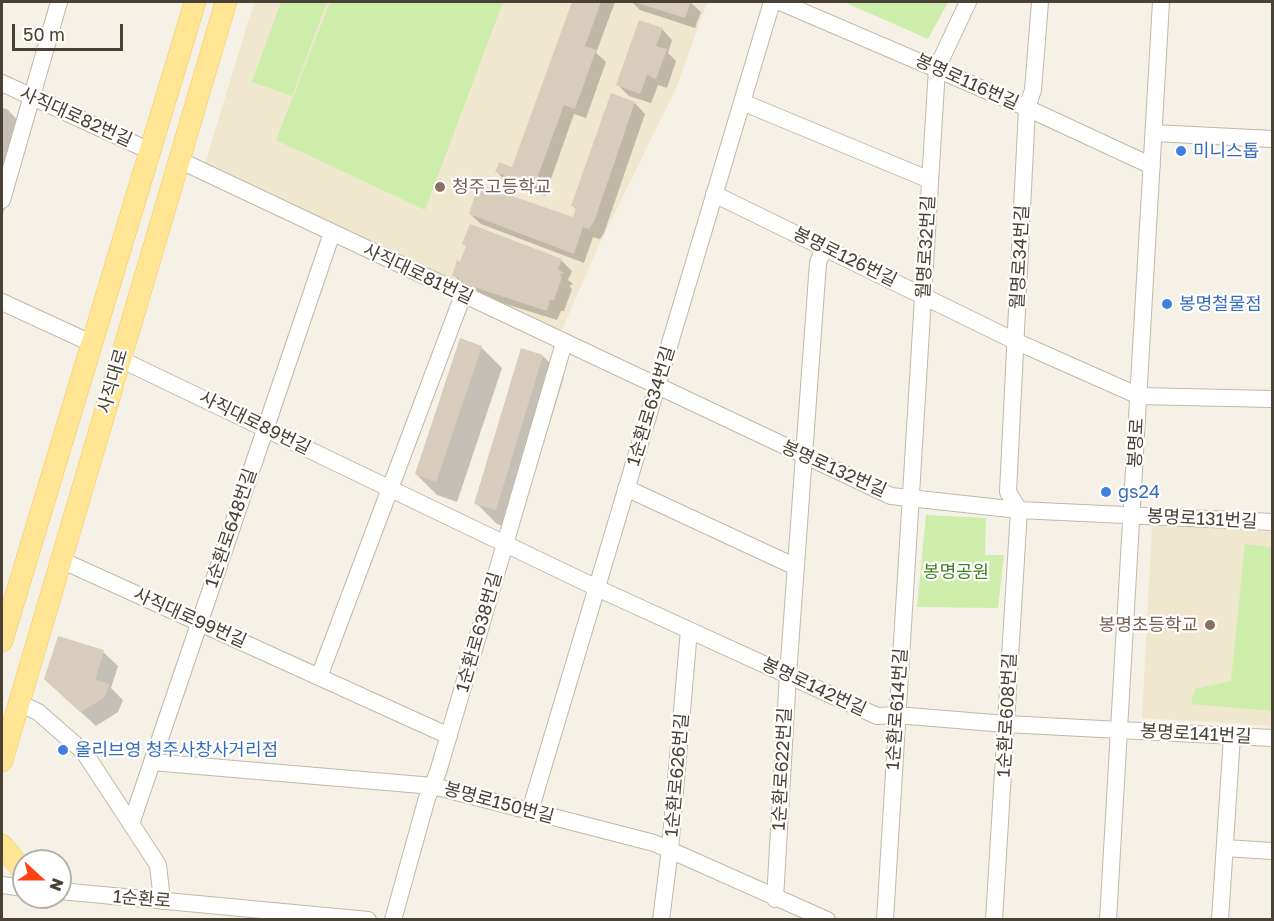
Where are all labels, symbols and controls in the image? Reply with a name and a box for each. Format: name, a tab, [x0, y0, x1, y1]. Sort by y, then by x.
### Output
scale bar	[15, 12, 126, 50]
text: 50 m	[23, 23, 65, 45]
street label: 봉명로116번길	[912, 50, 1022, 114]
street label: 사직대로82번길	[16, 83, 136, 151]
place label: 미니스톱	[1193, 140, 1259, 162]
marker: 미니스톱	[1174, 144, 1188, 158]
place label: 청주고등학교	[452, 176, 551, 198]
marker: 청주고등학교	[433, 180, 447, 194]
street label: 월명로32번길	[912, 195, 940, 299]
street label: 월명로34번길	[1006, 204, 1034, 310]
street label: 봉명로126번길	[790, 223, 900, 291]
street label: 사직대로81번길	[359, 239, 477, 309]
place label: 봉명철물점	[1179, 293, 1262, 315]
marker: 봉명철물점	[1160, 297, 1174, 311]
street label: 1순환로634번길	[623, 344, 679, 468]
street label: 사직대로	[93, 346, 133, 416]
street label: 사직대로89번길	[196, 387, 314, 459]
street label: 봉명로	[1124, 418, 1148, 468]
street label: 봉명로132번길	[778, 436, 890, 502]
street label: 1순환로648번길	[201, 466, 261, 590]
place label: gs24	[1118, 481, 1160, 503]
marker: gs24	[1099, 485, 1113, 499]
street label: 봉명로131번길	[1146, 505, 1258, 533]
park label: 봉명공원	[923, 561, 989, 583]
street label: 1순환로638번길	[452, 569, 506, 695]
street label: 사직대로99번길	[130, 583, 250, 653]
place label: 봉명초등학교	[1099, 614, 1198, 636]
marker: 봉명초등학교	[1203, 618, 1217, 632]
street label: 1순환로614번길	[882, 647, 912, 771]
street label: 1순환로608번길	[993, 652, 1021, 778]
street label: 봉명로142번길	[758, 653, 870, 721]
street label: 1순환로622번길	[768, 707, 796, 831]
street label: 1순환로626번길	[661, 712, 693, 838]
street label: 봉명로141번길	[1140, 720, 1252, 748]
place label: 올리브영 청주사창사거리점	[75, 739, 278, 761]
marker: 올리브영 청주사창사거리점	[56, 743, 70, 757]
street label: 봉명로150번길	[442, 778, 556, 828]
north arrow	[12, 849, 72, 909]
text: N	[45, 875, 68, 894]
street label: 1순환로	[112, 886, 172, 912]

